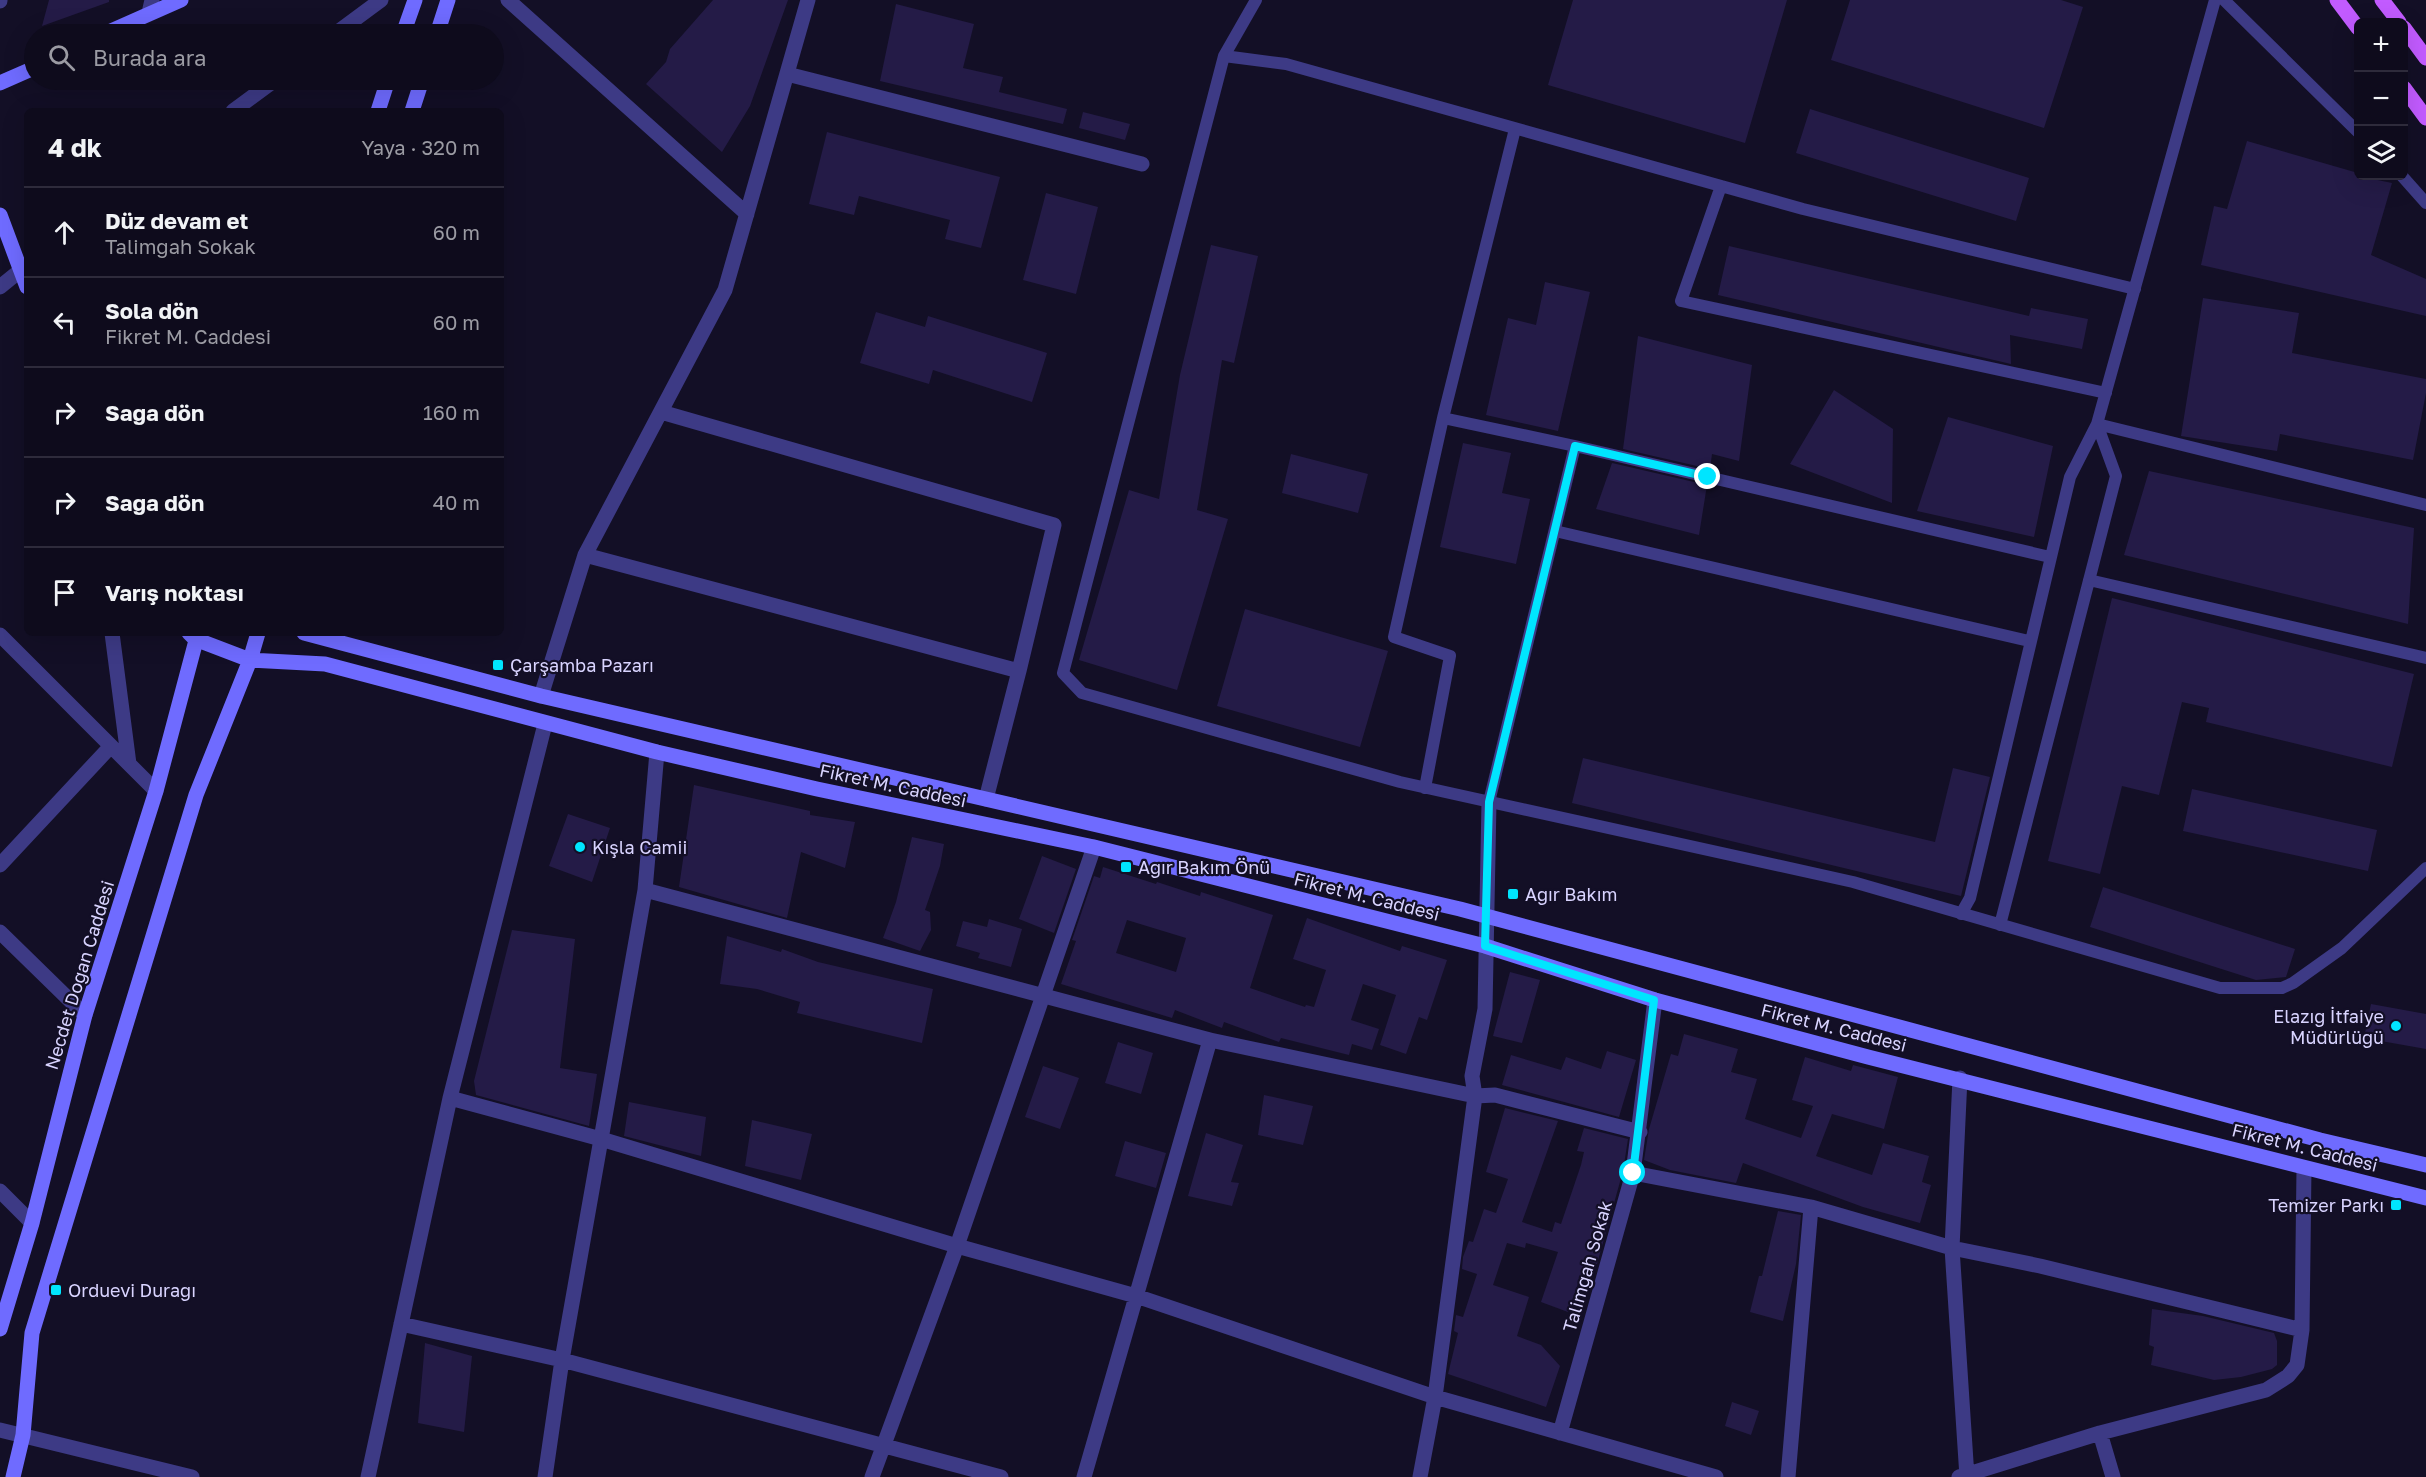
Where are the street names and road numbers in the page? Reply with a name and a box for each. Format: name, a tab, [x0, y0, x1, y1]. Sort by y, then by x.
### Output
street label: Fikret M. Caddesi	[818, 759, 968, 811]
street label: Fikret M. Caddesi	[1292, 867, 1442, 925]
street label: Necdet Doğan Caddesi	[40, 878, 118, 1072]
street label: Fikret M. Caddesi	[1759, 998, 1909, 1056]
street label: Fikret M. Caddesi	[2230, 1118, 2380, 1176]
street label: Talimgah Sokak	[1558, 1198, 1616, 1334]

